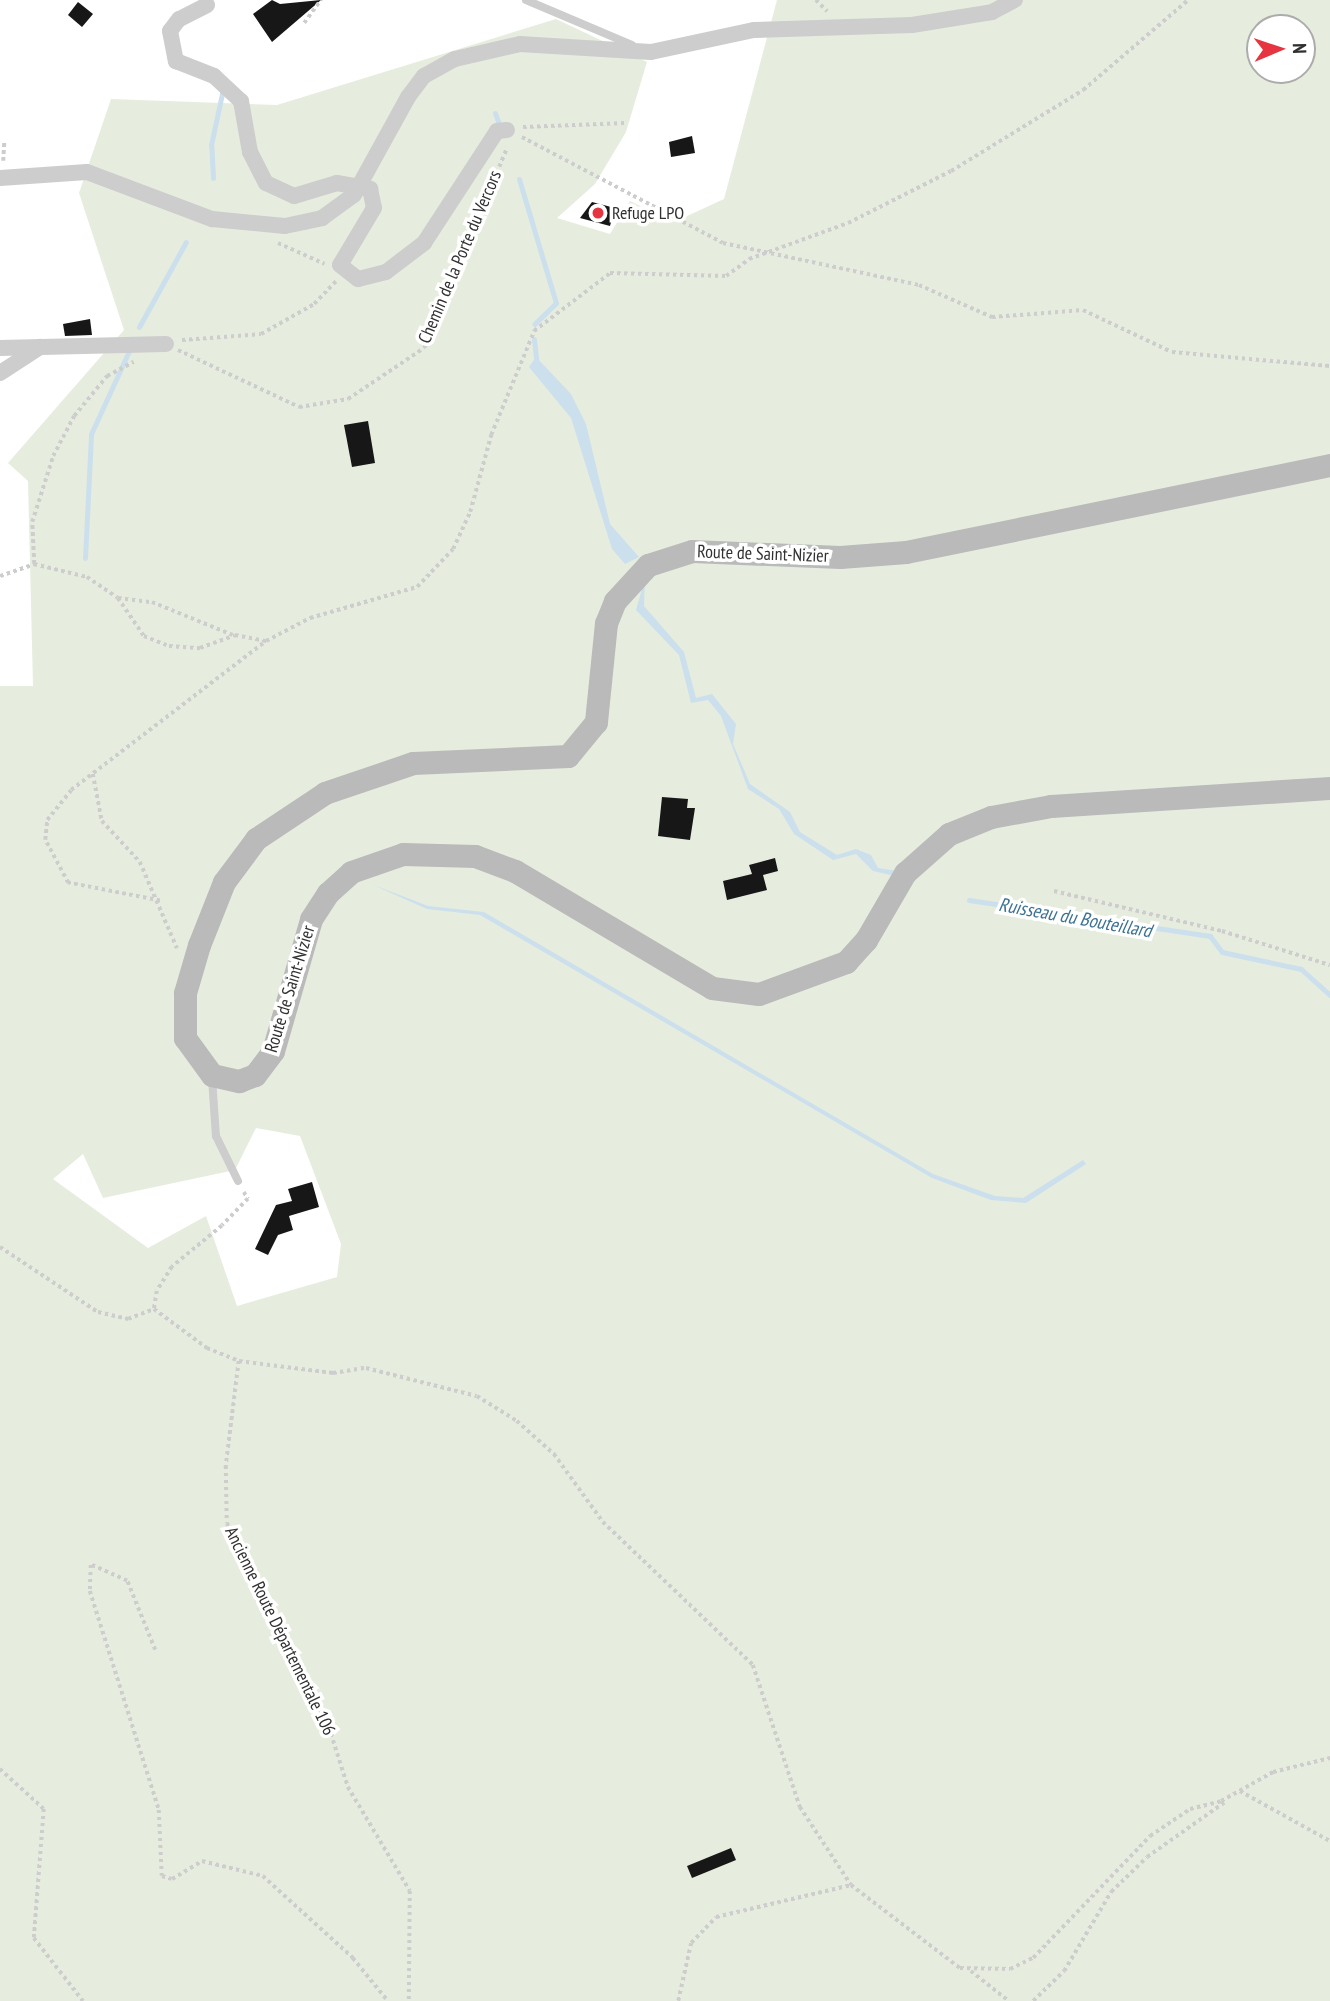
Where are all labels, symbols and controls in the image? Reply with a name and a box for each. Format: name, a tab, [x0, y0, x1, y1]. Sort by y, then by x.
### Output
north arrow	[1246, 14, 1316, 84]
text: N	[1288, 43, 1312, 54]
street label: Chemin de la Porte du Vercors	[414, 167, 506, 347]
place label: Refuge LPO	[612, 202, 684, 224]
marker: Refuge LPO	[590, 205, 606, 221]
street label: Route de Saint-Nizier	[697, 541, 829, 567]
water label: Ruisseau du Bouteillard	[997, 893, 1153, 943]
street label: Route de Saint-Nizier	[260, 923, 320, 1055]
street label: Ancienne Route Départementale 106	[220, 1523, 340, 1739]

